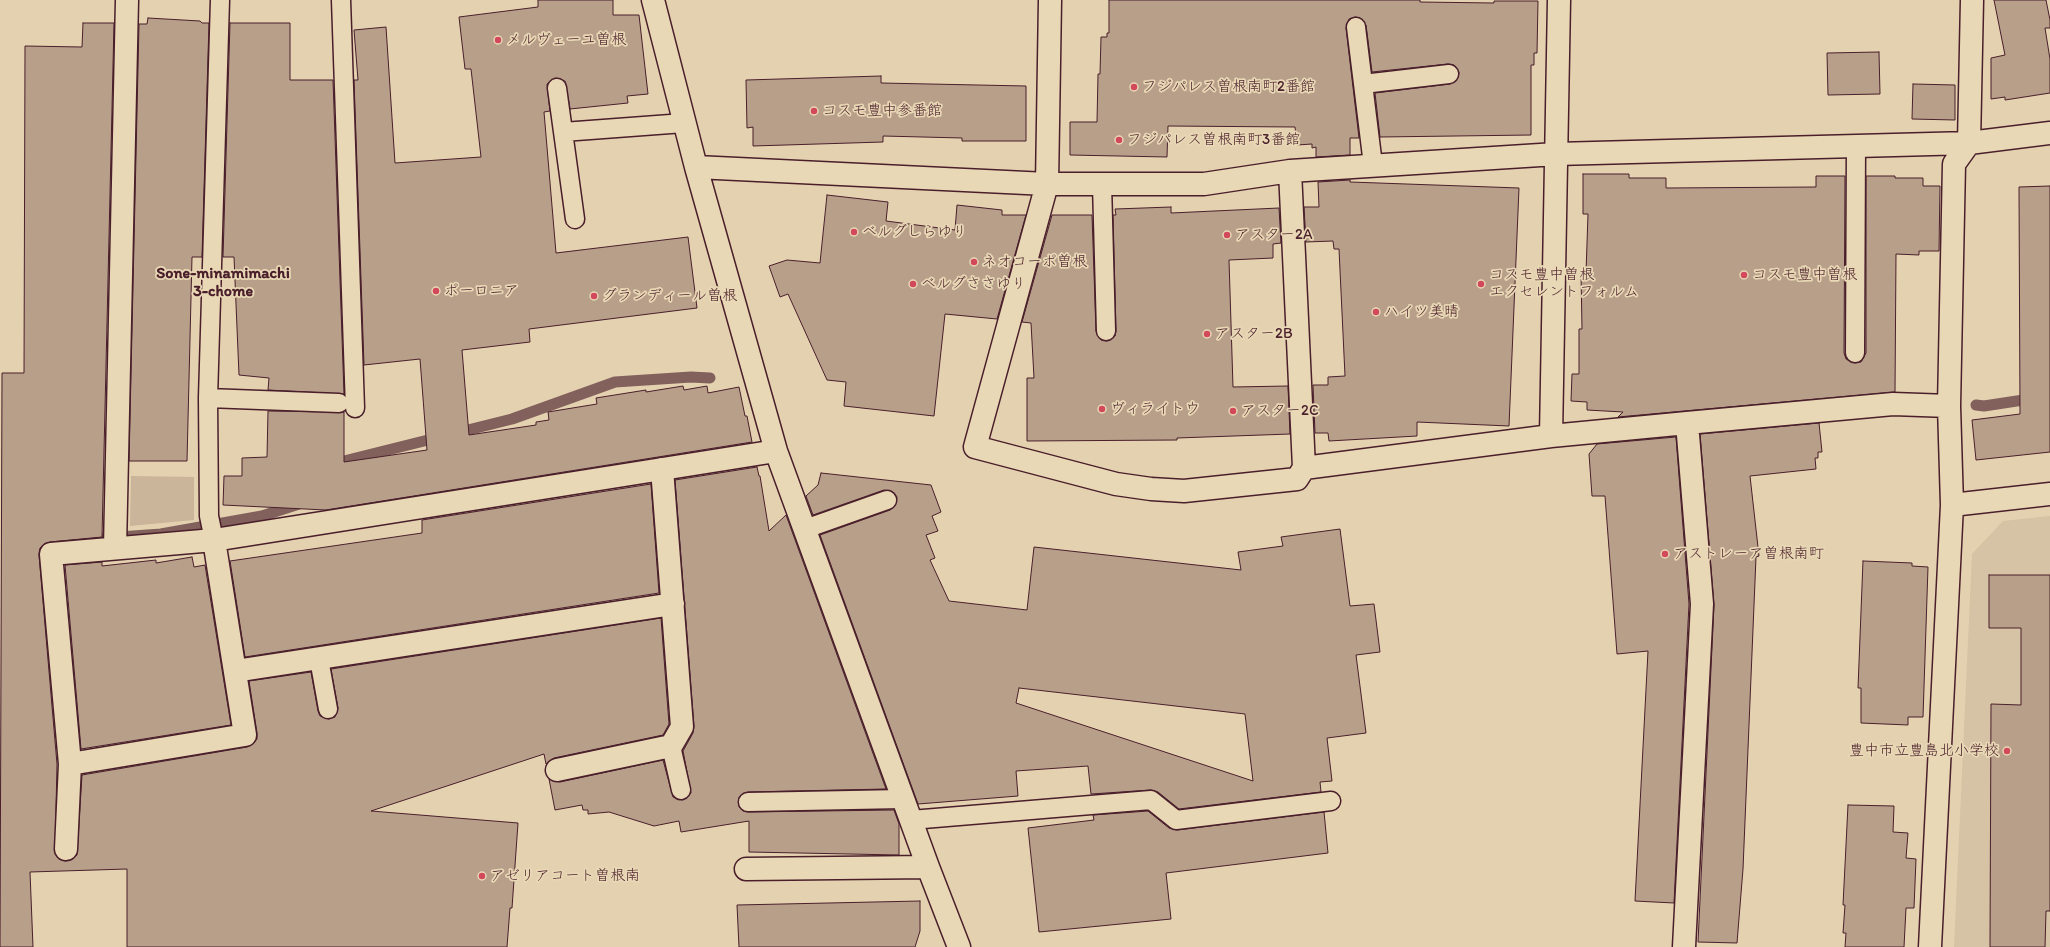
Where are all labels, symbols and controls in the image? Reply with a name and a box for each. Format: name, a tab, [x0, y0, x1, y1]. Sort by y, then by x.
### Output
place label: メルヴェーユ曽根	[506, 31, 626, 49]
marker: メルヴェーユ曽根	[493, 35, 503, 45]
place label: フジパレス曽根南町2番館	[1142, 78, 1315, 96]
marker: フジパレス曽根南町2番館	[1129, 82, 1139, 92]
place label: コスモ豊中参番館	[822, 102, 942, 120]
marker: コスモ豊中参番館	[809, 106, 819, 116]
place label: フジパレス曽根南町3番館	[1127, 131, 1300, 149]
marker: フジパレス曽根南町3番館	[1114, 135, 1124, 145]
place label: ベルグしらゆり	[862, 223, 967, 241]
place label: アスター2A	[1235, 226, 1312, 244]
marker: ベルグしらゆり	[849, 227, 859, 237]
marker: アスター2A	[1222, 230, 1232, 240]
place label: ネオコーポ曽根	[982, 253, 1087, 271]
marker: ネオコーポ曽根	[969, 257, 979, 267]
district label: Sone-minamimachi 3-chome	[156, 264, 290, 302]
place label: コスモ豊中曽根 エクセレントフォルム	[1489, 266, 1639, 301]
place label: コスモ豊中曽根	[1752, 266, 1857, 284]
marker: コスモ豊中曽根	[1739, 270, 1749, 280]
place label: ベルグささゆり	[921, 275, 1026, 293]
marker: ベルグささゆり	[908, 279, 918, 289]
marker: コスモ豊中曽根 エクセレントフォルム	[1476, 279, 1486, 289]
place label: ポーロニア	[444, 282, 519, 300]
marker: ポーロニア	[431, 286, 441, 296]
place label: グランディール曽根	[602, 287, 737, 305]
marker: グランディール曽根	[589, 291, 599, 301]
place label: ハイツ美晴	[1384, 303, 1459, 321]
marker: ハイツ美晴	[1371, 307, 1381, 317]
place label: アスター2B	[1215, 325, 1293, 343]
marker: アスター2B	[1202, 329, 1212, 339]
place label: ヴィライトウ	[1110, 400, 1200, 418]
place label: アスター2C	[1241, 402, 1319, 420]
marker: ヴィライトウ	[1097, 404, 1107, 414]
marker: アスター2C	[1228, 406, 1238, 416]
place label: アストレーア曽根南町	[1673, 545, 1824, 563]
marker: アストレーア曽根南町	[1660, 549, 1670, 559]
place label: 豊中市立豊島北小学校	[1849, 742, 1999, 760]
marker: 豊中市立豊島北小学校	[2002, 746, 2012, 756]
place label: アゼリアコート曽根南	[490, 867, 640, 885]
marker: アゼリアコート曽根南	[477, 871, 487, 881]

